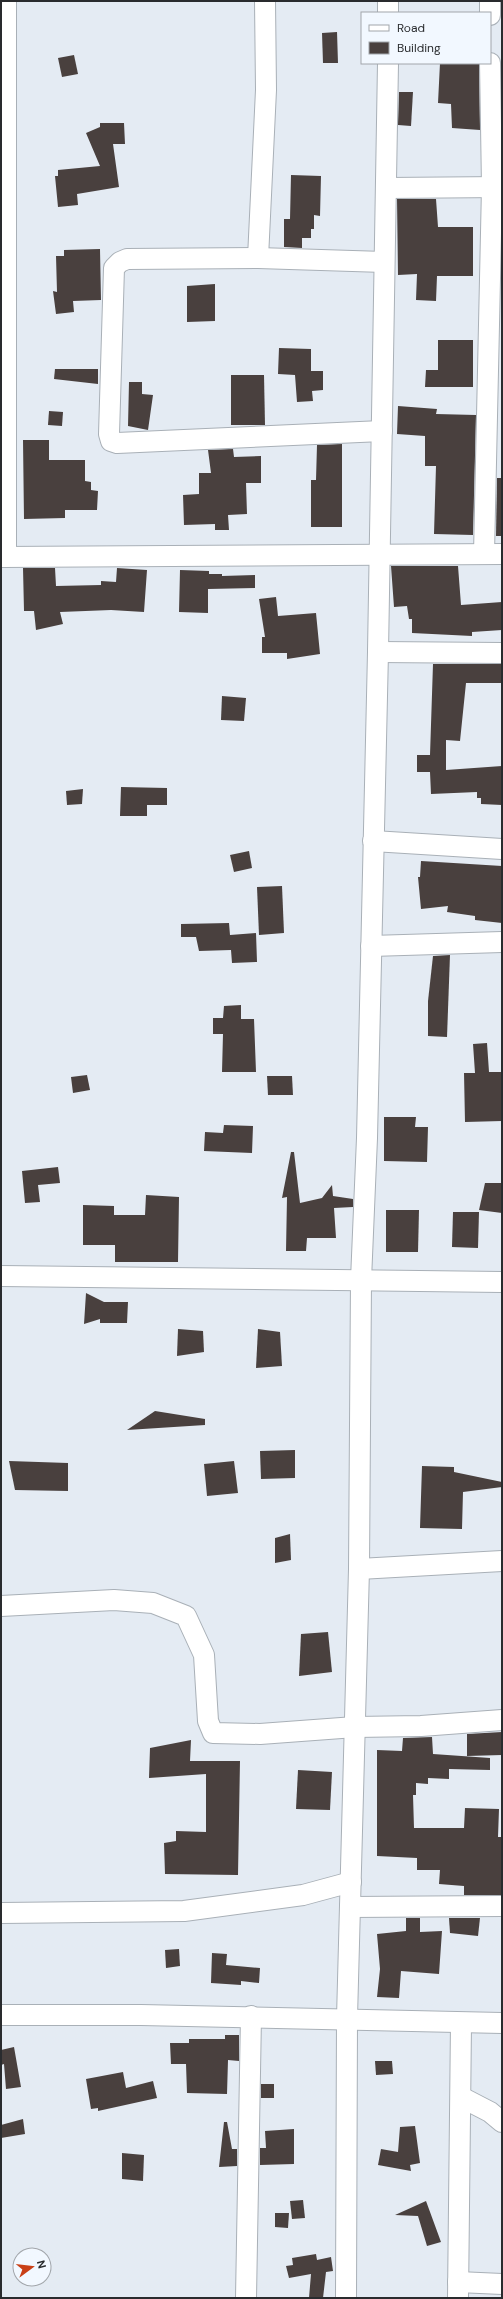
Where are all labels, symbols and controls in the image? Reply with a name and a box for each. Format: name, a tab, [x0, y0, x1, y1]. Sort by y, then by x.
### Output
legend	[361, 12, 491, 64]
text: Road	[397, 20, 425, 36]
text: Building	[397, 40, 441, 56]
north arrow	[12, 2247, 52, 2287]
text: N	[34, 2259, 49, 2270]

